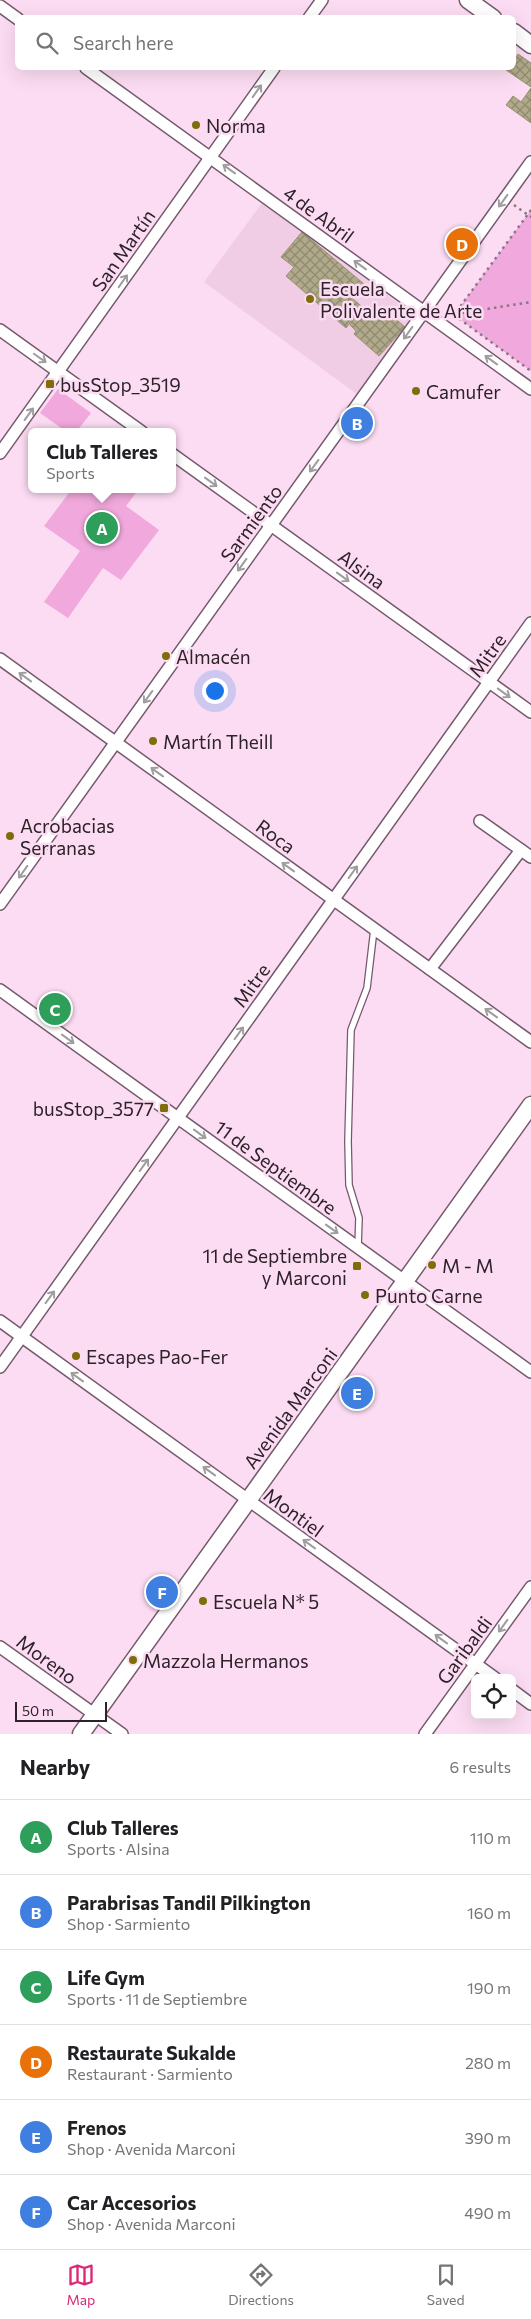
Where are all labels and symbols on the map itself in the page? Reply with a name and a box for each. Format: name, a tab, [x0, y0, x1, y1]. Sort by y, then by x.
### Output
one-way arrow	[252, 84, 262, 98]
place label: Norma	[206, 114, 266, 137]
marker: Norma	[190, 119, 202, 131]
one-way arrow	[222, 164, 236, 174]
street label: 4 de Abril	[279, 181, 359, 247]
one-way arrow	[498, 194, 508, 208]
street label: San Martín	[86, 205, 160, 295]
pin: D	[446, 225, 478, 263]
one-way arrow	[353, 260, 367, 270]
one-way arrow	[118, 274, 128, 288]
place label: Escuela Polivalente de Arte	[320, 277, 482, 322]
marker: Escuela Polivalente de Arte	[304, 293, 316, 305]
one-way arrow	[403, 326, 413, 340]
one-way arrow	[33, 353, 47, 363]
one-way arrow	[485, 355, 499, 365]
place label: busStop_3519	[60, 373, 181, 396]
marker: busStop_3519	[44, 378, 56, 390]
place label: Camufer	[426, 380, 501, 403]
marker: Camufer	[410, 385, 422, 397]
pin: B	[341, 404, 373, 442]
one-way arrow	[24, 407, 34, 421]
one-way arrow	[309, 458, 319, 472]
one-way arrow	[204, 477, 218, 487]
street label: Sarmiento	[215, 480, 287, 566]
pin: A	[86, 509, 118, 547]
street label: Alsina	[334, 544, 390, 594]
one-way arrow	[237, 558, 248, 571]
one-way arrow	[336, 572, 349, 583]
street label: Mitre	[464, 629, 510, 681]
place label: Almacén	[176, 645, 251, 668]
marker: Almacén	[160, 650, 172, 662]
one-way arrow	[18, 672, 32, 682]
your location	[202, 678, 228, 704]
one-way arrow	[497, 688, 511, 698]
one-way arrow	[143, 690, 153, 704]
place label: Martín Theill	[163, 730, 273, 753]
marker: Martín Theill	[147, 735, 159, 747]
one-way arrow	[150, 767, 164, 777]
place label: Acrobacias Serranas	[20, 814, 115, 859]
street label: Roca	[252, 814, 300, 858]
marker: Acrobacias Serranas	[4, 830, 16, 842]
one-way arrow	[282, 862, 296, 872]
one-way arrow	[18, 865, 28, 879]
one-way arrow	[348, 865, 358, 879]
street label: Mitre	[228, 959, 274, 1011]
pin: C	[39, 990, 71, 1028]
one-way arrow	[485, 1008, 499, 1018]
one-way arrow	[233, 1026, 244, 1040]
one-way arrow	[61, 1034, 75, 1044]
place label: busStop_3577	[33, 1097, 154, 1120]
marker: busStop_3577	[158, 1102, 170, 1114]
street label: 11 de Septiembre	[211, 1115, 341, 1219]
one-way arrow	[193, 1129, 207, 1139]
one-way arrow	[139, 1158, 149, 1172]
one-way arrow	[325, 1223, 338, 1234]
place label: 11 de Septiembre y Marconi	[202, 1244, 347, 1289]
place label: M - M	[442, 1254, 494, 1277]
marker: M - M	[426, 1259, 438, 1271]
marker: 11 de Septiembre y Marconi	[351, 1260, 363, 1272]
place label: Punto Carne	[375, 1284, 483, 1307]
marker: Punto Carne	[359, 1289, 371, 1301]
one-way arrow	[45, 1290, 55, 1304]
street label: Avenida Marconi	[238, 1343, 342, 1473]
place label: Escapes Pao-Fer	[86, 1345, 228, 1368]
marker: Escapes Pao-Fer	[70, 1350, 82, 1362]
one-way arrow	[71, 1371, 84, 1382]
pin: E	[341, 1374, 373, 1412]
one-way arrow	[203, 1466, 216, 1477]
street label: Montiel	[260, 1483, 328, 1541]
one-way arrow	[302, 1539, 316, 1549]
pin: F	[146, 1573, 178, 1611]
place label: Escuela N* 5	[213, 1590, 319, 1613]
marker: Escuela N* 5	[197, 1595, 209, 1607]
street label: Garibaldi	[432, 1612, 496, 1688]
one-way arrow	[498, 1619, 508, 1633]
street label: Moreno	[12, 1629, 82, 1689]
one-way arrow	[434, 1634, 448, 1644]
place label: Mazzola Hermanos	[143, 1649, 309, 1672]
marker: Mazzola Hermanos	[127, 1654, 139, 1666]
scale bar	[15, 1699, 108, 1722]

